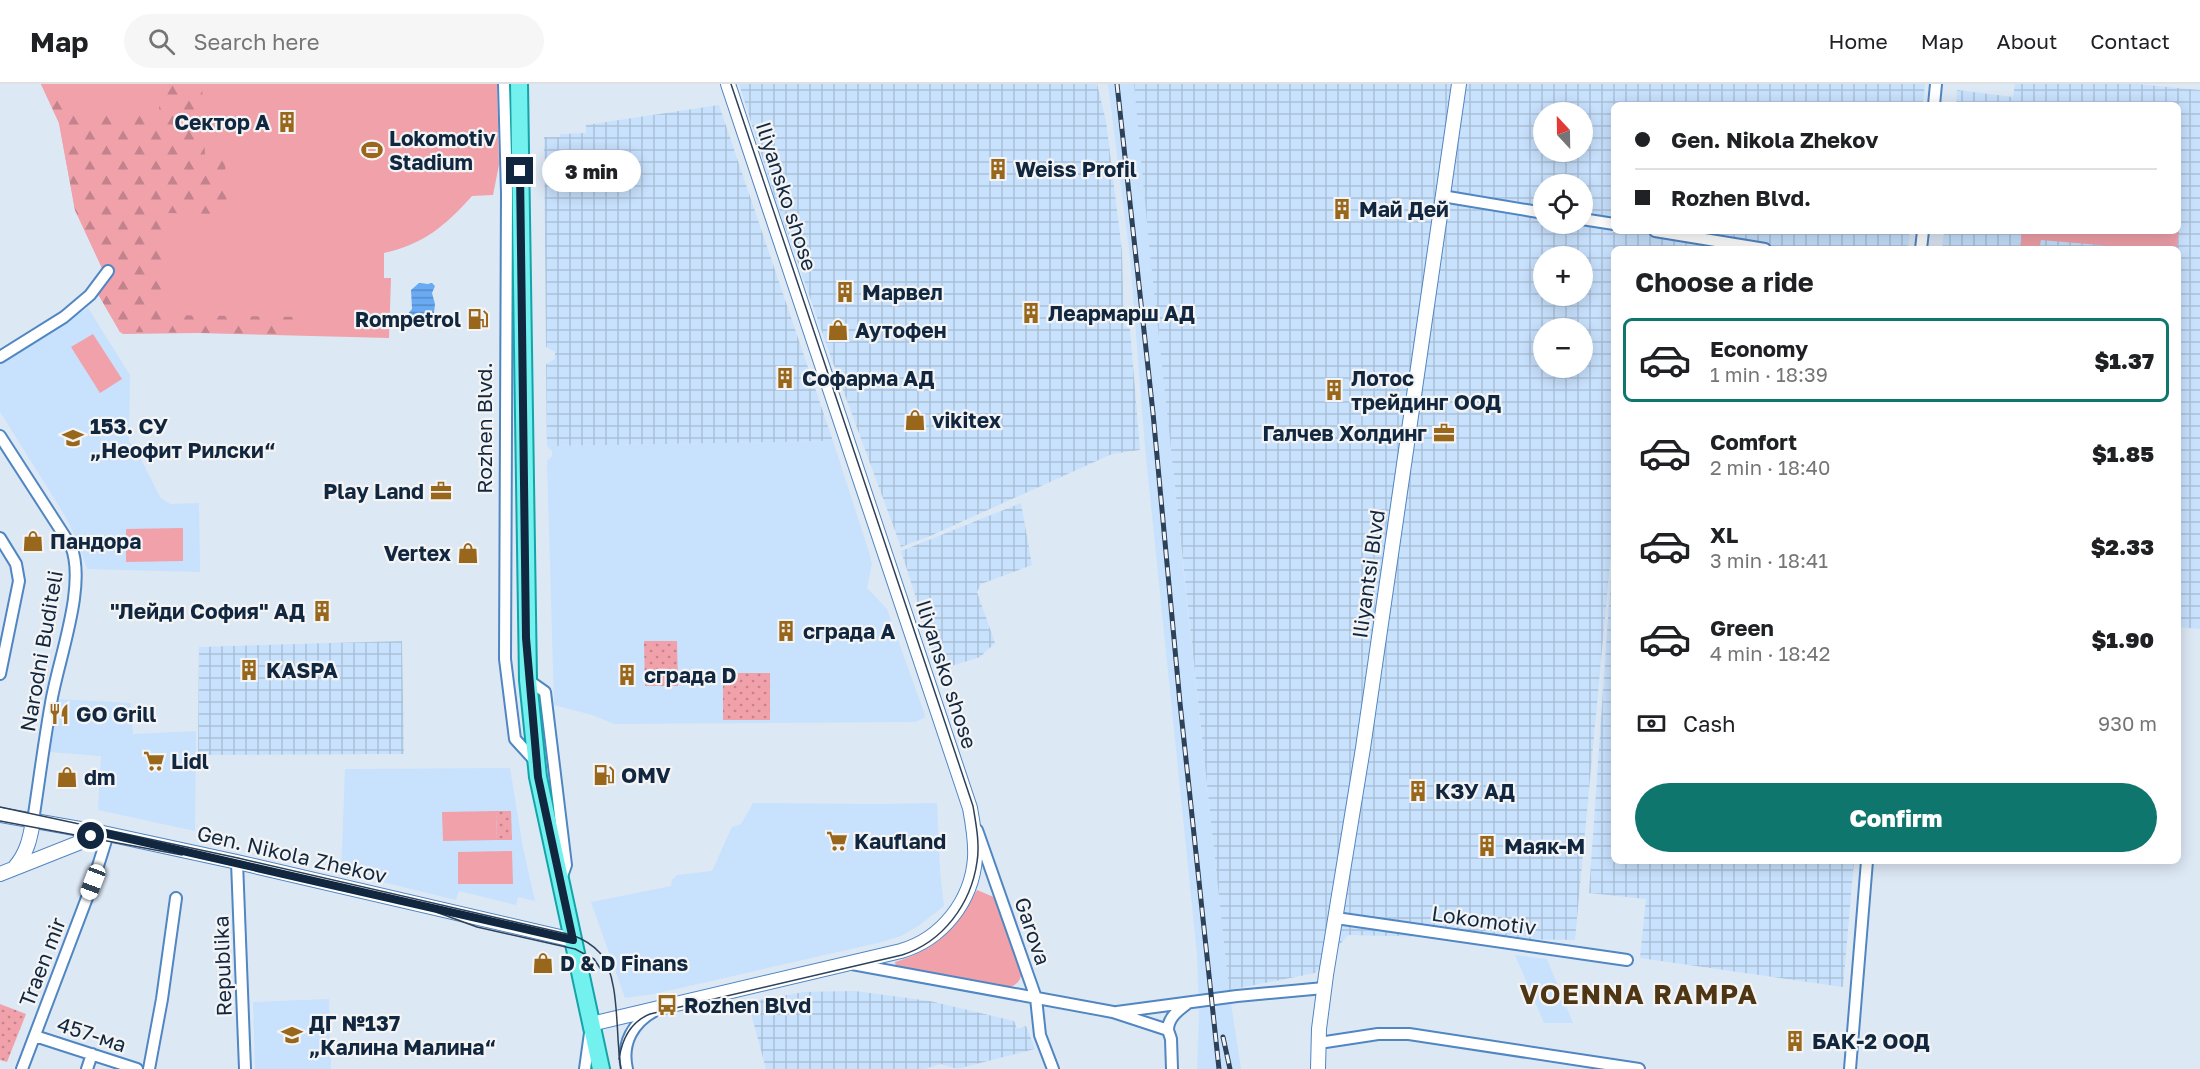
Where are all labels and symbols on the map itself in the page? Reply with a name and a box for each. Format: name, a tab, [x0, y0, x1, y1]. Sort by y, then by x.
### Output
north arrow	[1533, 102, 1593, 162]
place label: Сектор А	[174, 109, 270, 135]
building icon: Сектор А	[275, 110, 299, 134]
street label: Iliyansko shose	[751, 118, 823, 274]
place label: Lokomotiv Stadium	[389, 125, 496, 175]
sports icon: Lokomotiv Stadium	[360, 138, 384, 162]
callout: 3 min	[541, 150, 640, 192]
place label: Weiss Profil	[1015, 156, 1137, 182]
route end	[506, 157, 533, 184]
building icon: Weiss Profil	[986, 157, 1010, 181]
place label: Май Дей	[1359, 196, 1449, 222]
building icon: Май Дей	[1330, 197, 1354, 221]
place label: Марвел	[862, 279, 943, 305]
building icon: Марвел	[833, 280, 857, 304]
place label: Леармарш АД	[1048, 300, 1195, 326]
building icon: Леармарш АД	[1019, 301, 1043, 325]
place label: Rompetrol	[355, 306, 461, 332]
fuel station icon: Rompetrol	[466, 307, 490, 331]
place label: Аутофен	[855, 317, 946, 343]
shop icon: Аутофен	[826, 318, 850, 342]
street label: Rozhen Blvd.	[471, 362, 497, 494]
place label: Софарма АД	[802, 365, 935, 391]
place label: Лотос трейдинг ООД	[1351, 365, 1501, 415]
building icon: Софарма АД	[773, 366, 797, 390]
building icon: Лотос трейдинг ООД	[1322, 378, 1346, 402]
place label: vikitex	[932, 407, 1001, 433]
shop icon: vikitex	[903, 408, 927, 432]
place label: 153. СУ „Неофит Рилски“	[90, 413, 275, 463]
place label: Галчев Холдинг	[1263, 420, 1427, 446]
office icon: Галчев Холдинг	[1432, 421, 1456, 445]
school or university icon: 153. СУ „Неофит Рилски“	[61, 426, 85, 450]
place label: Play Land	[323, 478, 424, 504]
office icon: Play Land	[429, 479, 453, 503]
street label: Iliyantsi Blvd	[1346, 508, 1390, 640]
place label: Пандора	[50, 528, 141, 554]
shop icon: Пандора	[21, 529, 45, 553]
place label: Vertex	[384, 540, 451, 566]
shop icon: Vertex	[456, 541, 480, 565]
street label: Narodni Buditeli	[14, 568, 68, 734]
street label: Iliyansko shose	[911, 596, 983, 752]
place label: "Лейди София" АД	[110, 598, 305, 624]
building icon: "Лейди София" АД	[310, 599, 334, 623]
place label: сграда А	[803, 618, 895, 644]
building icon: сграда А	[774, 619, 798, 643]
place label: KASPA	[266, 657, 338, 683]
building icon: KASPA	[237, 658, 261, 682]
place label: сграда D	[644, 662, 737, 688]
building icon: сграда D	[615, 663, 639, 687]
place label: GO Grill	[76, 701, 156, 727]
restaurant icon: GO Grill	[47, 702, 71, 726]
place label: Lidl	[171, 748, 209, 774]
supermarket icon: Lidl	[142, 749, 166, 773]
place label: OMV	[621, 762, 671, 788]
fuel station icon: OMV	[592, 763, 616, 787]
place label: dm	[84, 764, 115, 790]
shop icon: dm	[55, 765, 79, 789]
place label: КЗУ АД	[1435, 778, 1515, 804]
building icon: КЗУ АД	[1406, 779, 1430, 803]
street label: Gen. Nikola Zhekov	[195, 820, 390, 889]
route start	[77, 822, 104, 849]
place label: Kaufland	[854, 828, 946, 854]
supermarket icon: Kaufland	[825, 829, 849, 853]
place label: Маяк-М	[1504, 833, 1585, 859]
building icon: Маяк-М	[1475, 834, 1499, 858]
car	[78, 862, 108, 902]
street label: Garova	[1009, 894, 1057, 968]
street label: Lokomotiv	[1430, 900, 1538, 940]
street label: Traen mir	[13, 914, 71, 1010]
street label: Republika	[207, 915, 237, 1017]
place label: D & D Finans	[560, 950, 689, 976]
shop icon: D & D Finans	[531, 951, 555, 975]
district label: VOENNA RAMPA	[1520, 978, 1758, 1010]
place label: Rozhen Blvd	[684, 992, 811, 1018]
bus stop icon: Rozhen Blvd	[655, 993, 679, 1017]
place label: ДГ №137 „Калина Малина“	[309, 1010, 496, 1060]
street label: 457-ма	[54, 1011, 130, 1057]
school or university icon: ДГ №137 „Калина Малина“	[280, 1023, 304, 1047]
place label: БАК-2 ООД	[1812, 1028, 1930, 1054]
building icon: БАК-2 ООД	[1783, 1029, 1807, 1053]

